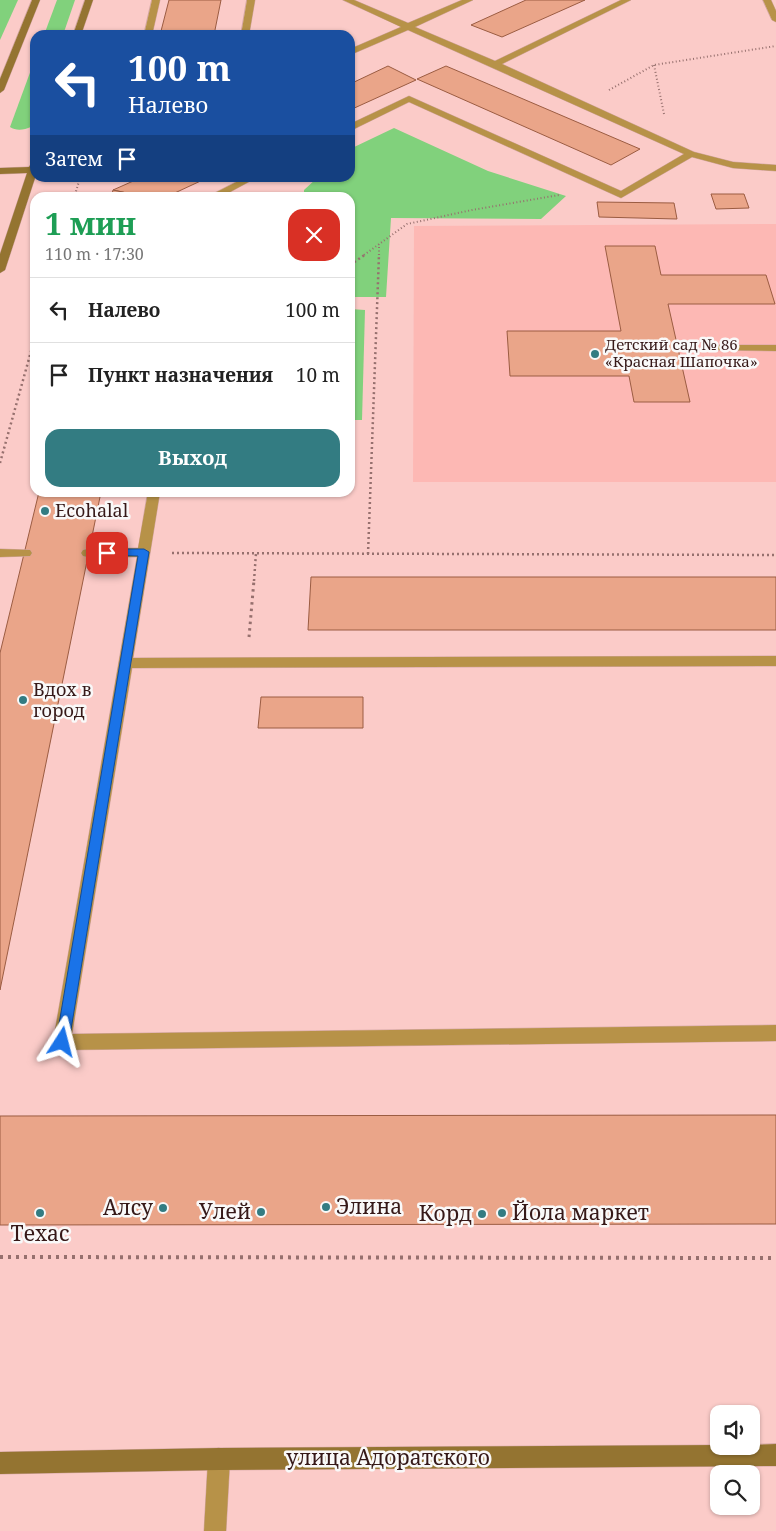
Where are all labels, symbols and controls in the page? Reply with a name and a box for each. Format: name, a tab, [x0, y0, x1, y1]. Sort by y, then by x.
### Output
text: 100 m	[128, 44, 231, 91]
icon: left	[45, 50, 110, 115]
text: Налево	[128, 89, 208, 119]
icon: arrive	[113, 145, 141, 173]
text: Затем	[45, 146, 103, 172]
text: 1 мин	[45, 203, 136, 244]
button: close	[288, 209, 340, 261]
text: 110 m · 17:30	[45, 243, 144, 265]
icon: left	[45, 296, 73, 324]
text: Налево	[88, 297, 160, 323]
text: 100 m	[285, 297, 340, 323]
place label: Детский сад № 86 «Красная Шапочка»	[605, 334, 758, 371]
marker: Детский сад № 86 «Красная Шапочка»	[589, 348, 601, 360]
icon: arrive	[45, 361, 73, 389]
text: Пункт назначения	[88, 362, 273, 388]
text: 10 m	[296, 362, 340, 388]
button: Выход	[45, 429, 340, 487]
place label: Ecohalal	[55, 498, 129, 522]
marker: Ecohalal	[39, 505, 51, 517]
pin	[86, 532, 128, 574]
icon: arrive	[93, 539, 121, 567]
place label: Вдох в город	[33, 677, 91, 722]
marker: Вдох в город	[17, 694, 29, 706]
position arrow	[35, 1015, 87, 1067]
place label: Элина	[336, 1192, 402, 1220]
place label: Алсу	[103, 1193, 153, 1221]
place label: Улей	[199, 1197, 251, 1225]
place label: Йола маркет	[512, 1198, 649, 1226]
place label: Корд	[419, 1199, 472, 1227]
marker: Элина	[320, 1201, 332, 1213]
marker: Алсу	[157, 1202, 169, 1214]
marker: Улей	[255, 1206, 267, 1218]
marker: Техас	[34, 1207, 46, 1219]
marker: Йола маркет	[496, 1207, 508, 1219]
marker: Корд	[476, 1208, 488, 1220]
place label: Техас	[11, 1219, 69, 1247]
map controls	[710, 1405, 760, 1515]
button: sound	[710, 1405, 760, 1455]
street label: улица Адоратского	[286, 1443, 490, 1471]
button: search	[710, 1465, 760, 1515]

